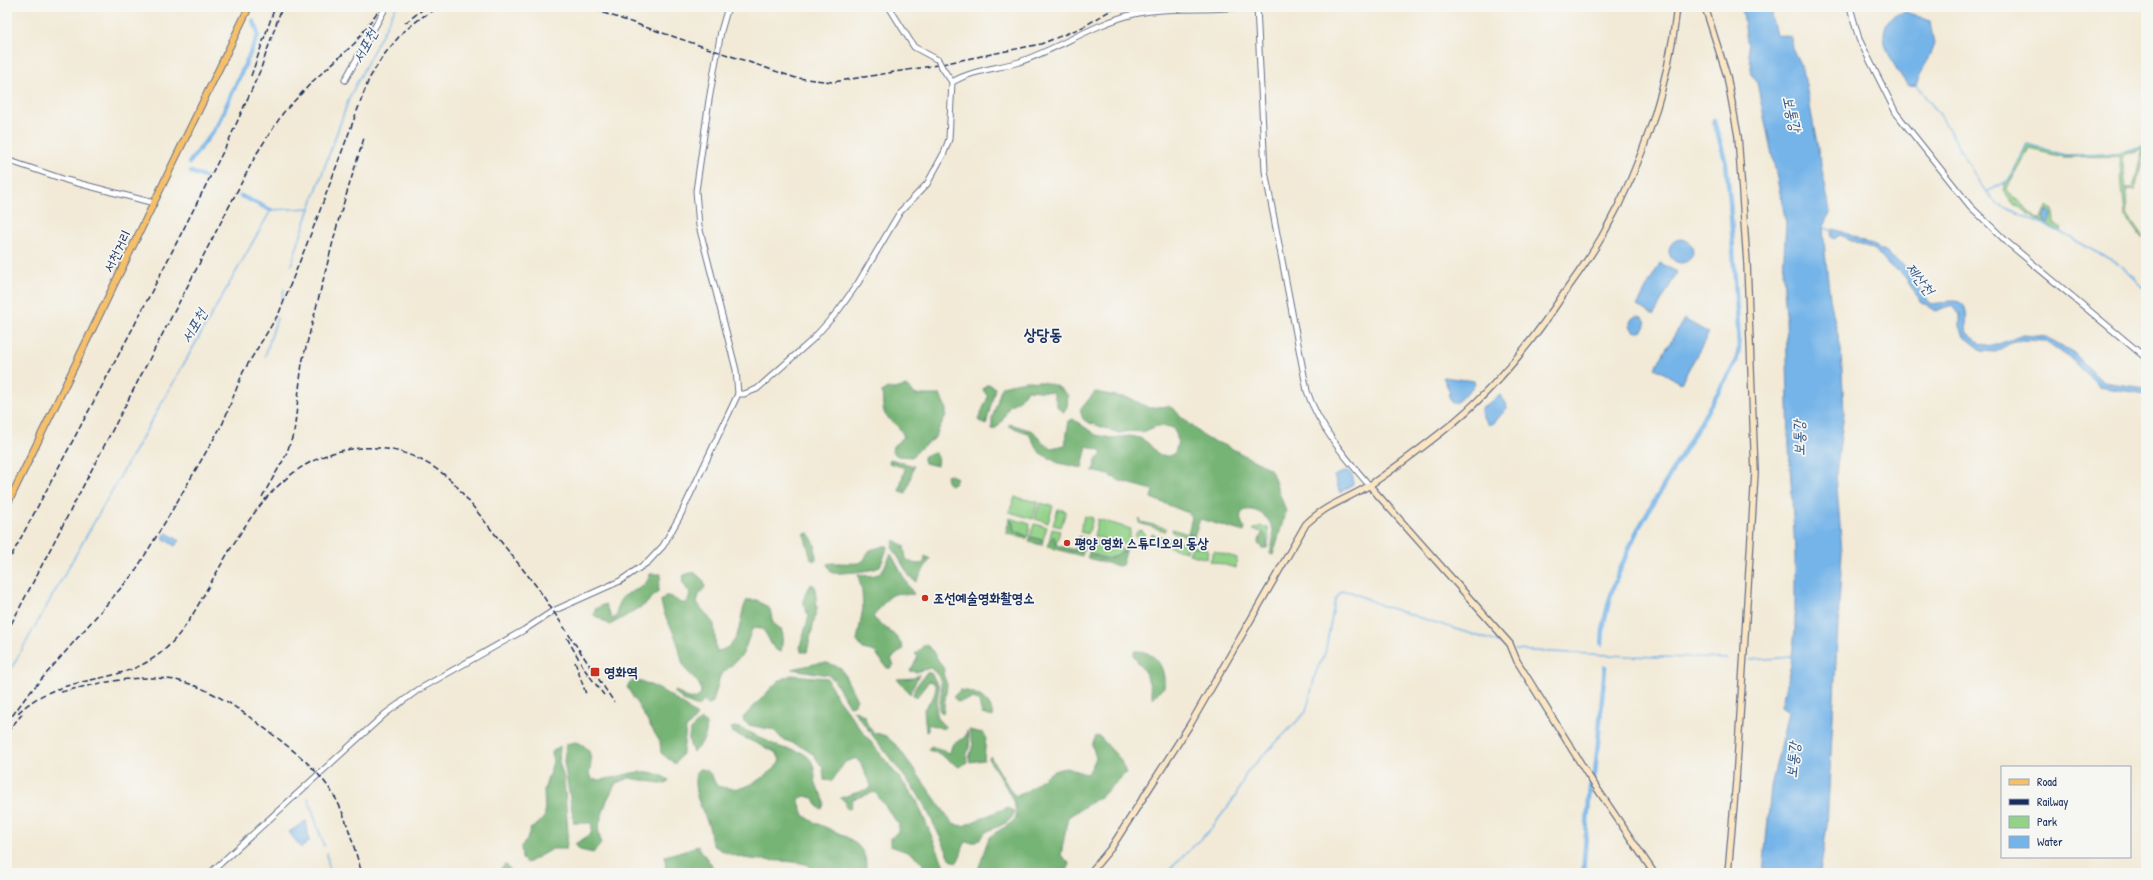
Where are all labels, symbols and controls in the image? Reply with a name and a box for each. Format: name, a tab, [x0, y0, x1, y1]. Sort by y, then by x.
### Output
water label: 서포천	[347, 23, 383, 67]
water label: 보통강	[1778, 94, 1807, 136]
street label: 서천거리	[98, 226, 135, 275]
water label: 제산천	[1901, 258, 1941, 301]
water label: 서포천	[175, 303, 213, 347]
district label: 상당동	[1024, 323, 1062, 345]
water label: 보통강	[1788, 418, 1809, 456]
place label: 평양 영화 스튜디오의 동상	[1074, 533, 1209, 552]
marker: 평양 영화 스튜디오의 동상	[1062, 538, 1072, 548]
place label: 조선예술영화촬영소	[933, 588, 1034, 607]
marker: 조선예술영화촬영소	[920, 593, 930, 603]
place label: 영화역	[604, 662, 638, 681]
marker: 영화역	[589, 666, 601, 678]
water label: 보통강	[1780, 739, 1805, 779]
legend	[2001, 766, 2131, 858]
text: Road	[2037, 773, 2057, 790]
text: Railway	[2037, 793, 2068, 810]
text: Park	[2037, 813, 2057, 830]
text: Water	[2037, 833, 2063, 850]

